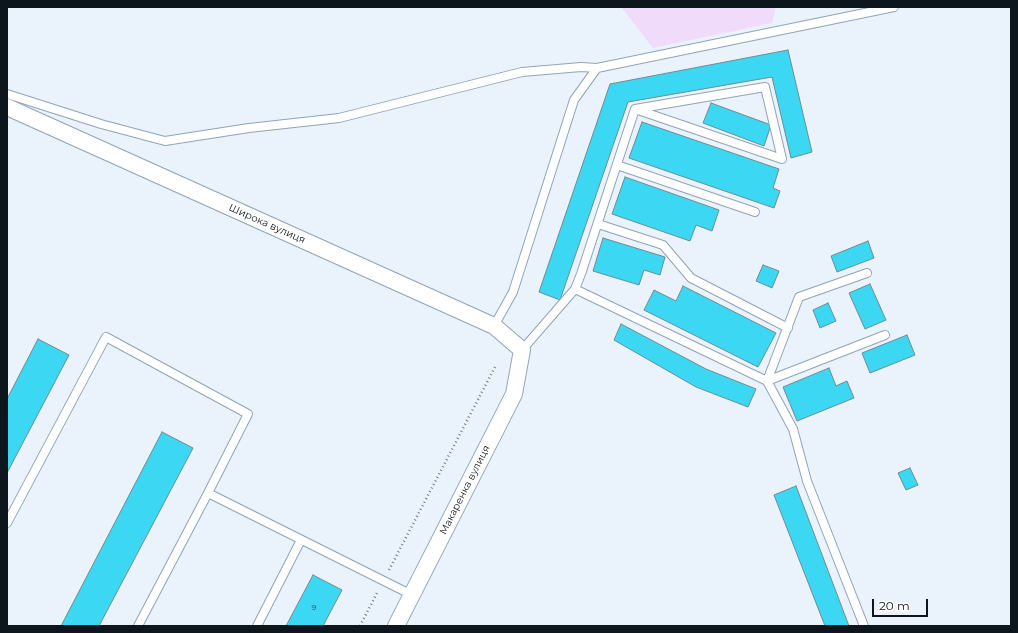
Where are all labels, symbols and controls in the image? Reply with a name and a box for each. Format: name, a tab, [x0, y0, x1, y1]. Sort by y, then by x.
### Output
street label: Широка вулиця	[227, 202, 307, 246]
street label: Макаренка вулиця	[437, 443, 493, 537]
scale bar	[874, 591, 930, 617]
text: 20 m	[879, 598, 910, 613]
house number: 9	[312, 603, 316, 613]

